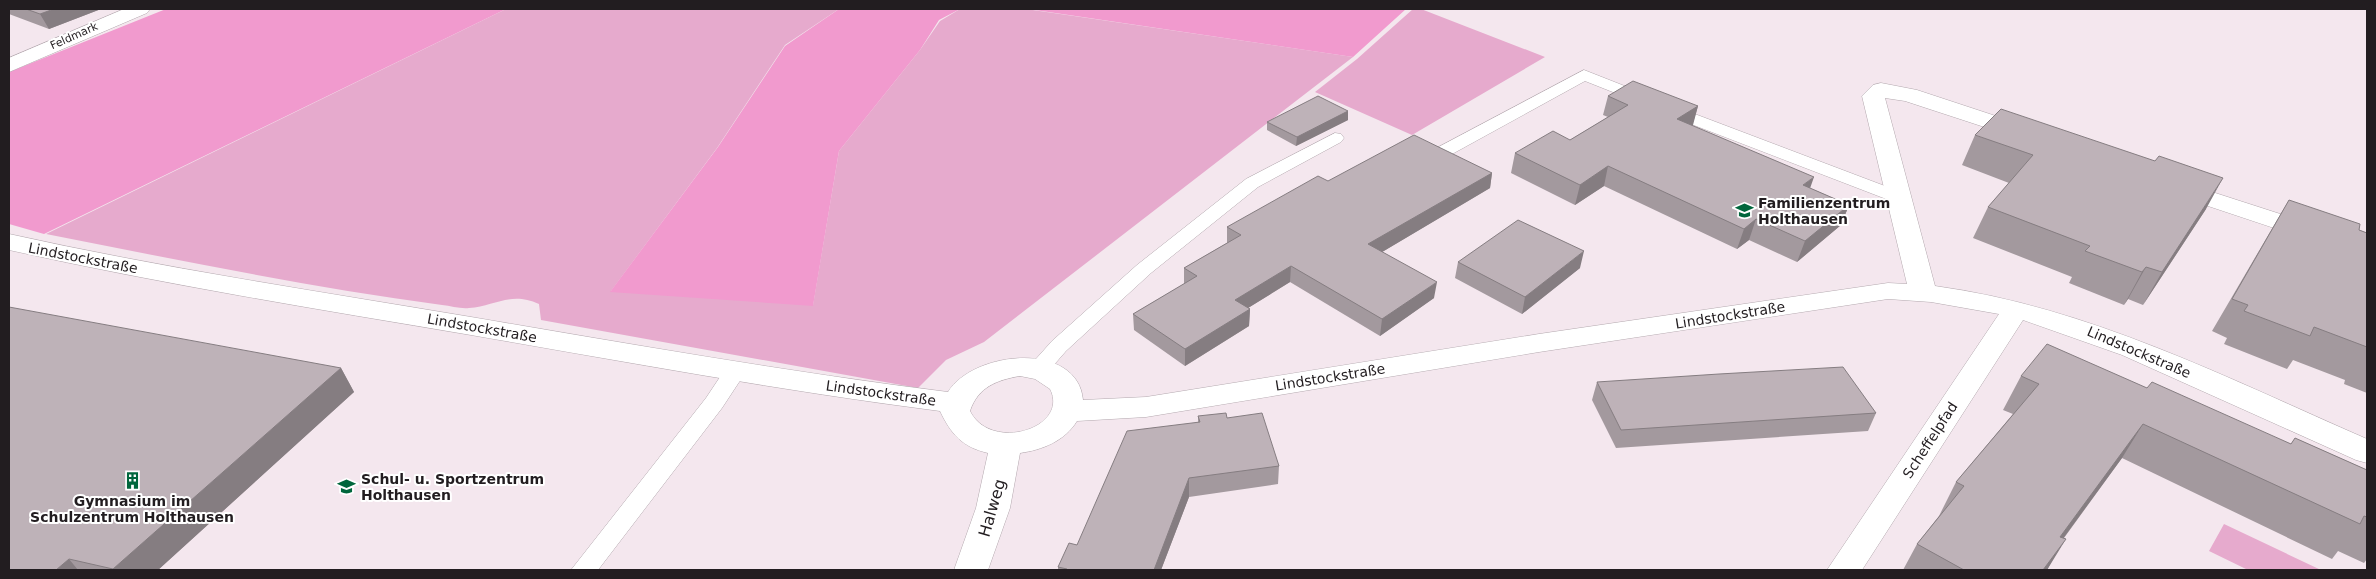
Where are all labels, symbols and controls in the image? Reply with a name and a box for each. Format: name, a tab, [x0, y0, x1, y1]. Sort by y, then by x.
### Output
street label: Feldmark	[48, 19, 100, 52]
place label: Familienzentrum Holthausen	[1758, 195, 1890, 227]
school or university icon: Familienzentrum Holthausen	[1734, 201, 1754, 221]
street label: Lindstockstraße	[27, 240, 139, 276]
street label: Lindstockstraße	[1674, 298, 1786, 332]
street label: Lindstockstraße	[426, 310, 538, 346]
street label: Lindstockstraße	[2085, 323, 2193, 381]
street label: Lindstockstraße	[1274, 360, 1386, 394]
street label: Lindstockstraße	[825, 377, 937, 409]
street label: Scheffelpfad	[1899, 399, 1961, 481]
building icon: Gymnasium im Schulzentrum Holthausen	[122, 471, 142, 491]
place label: Schul- u. Sportzentrum Holthausen	[361, 471, 544, 503]
school or university icon: Schul- u. Sportzentrum Holthausen	[337, 477, 357, 497]
street label: Halweg	[975, 477, 1009, 539]
place label: Gymnasium im Schulzentrum Holthausen	[30, 493, 234, 525]

